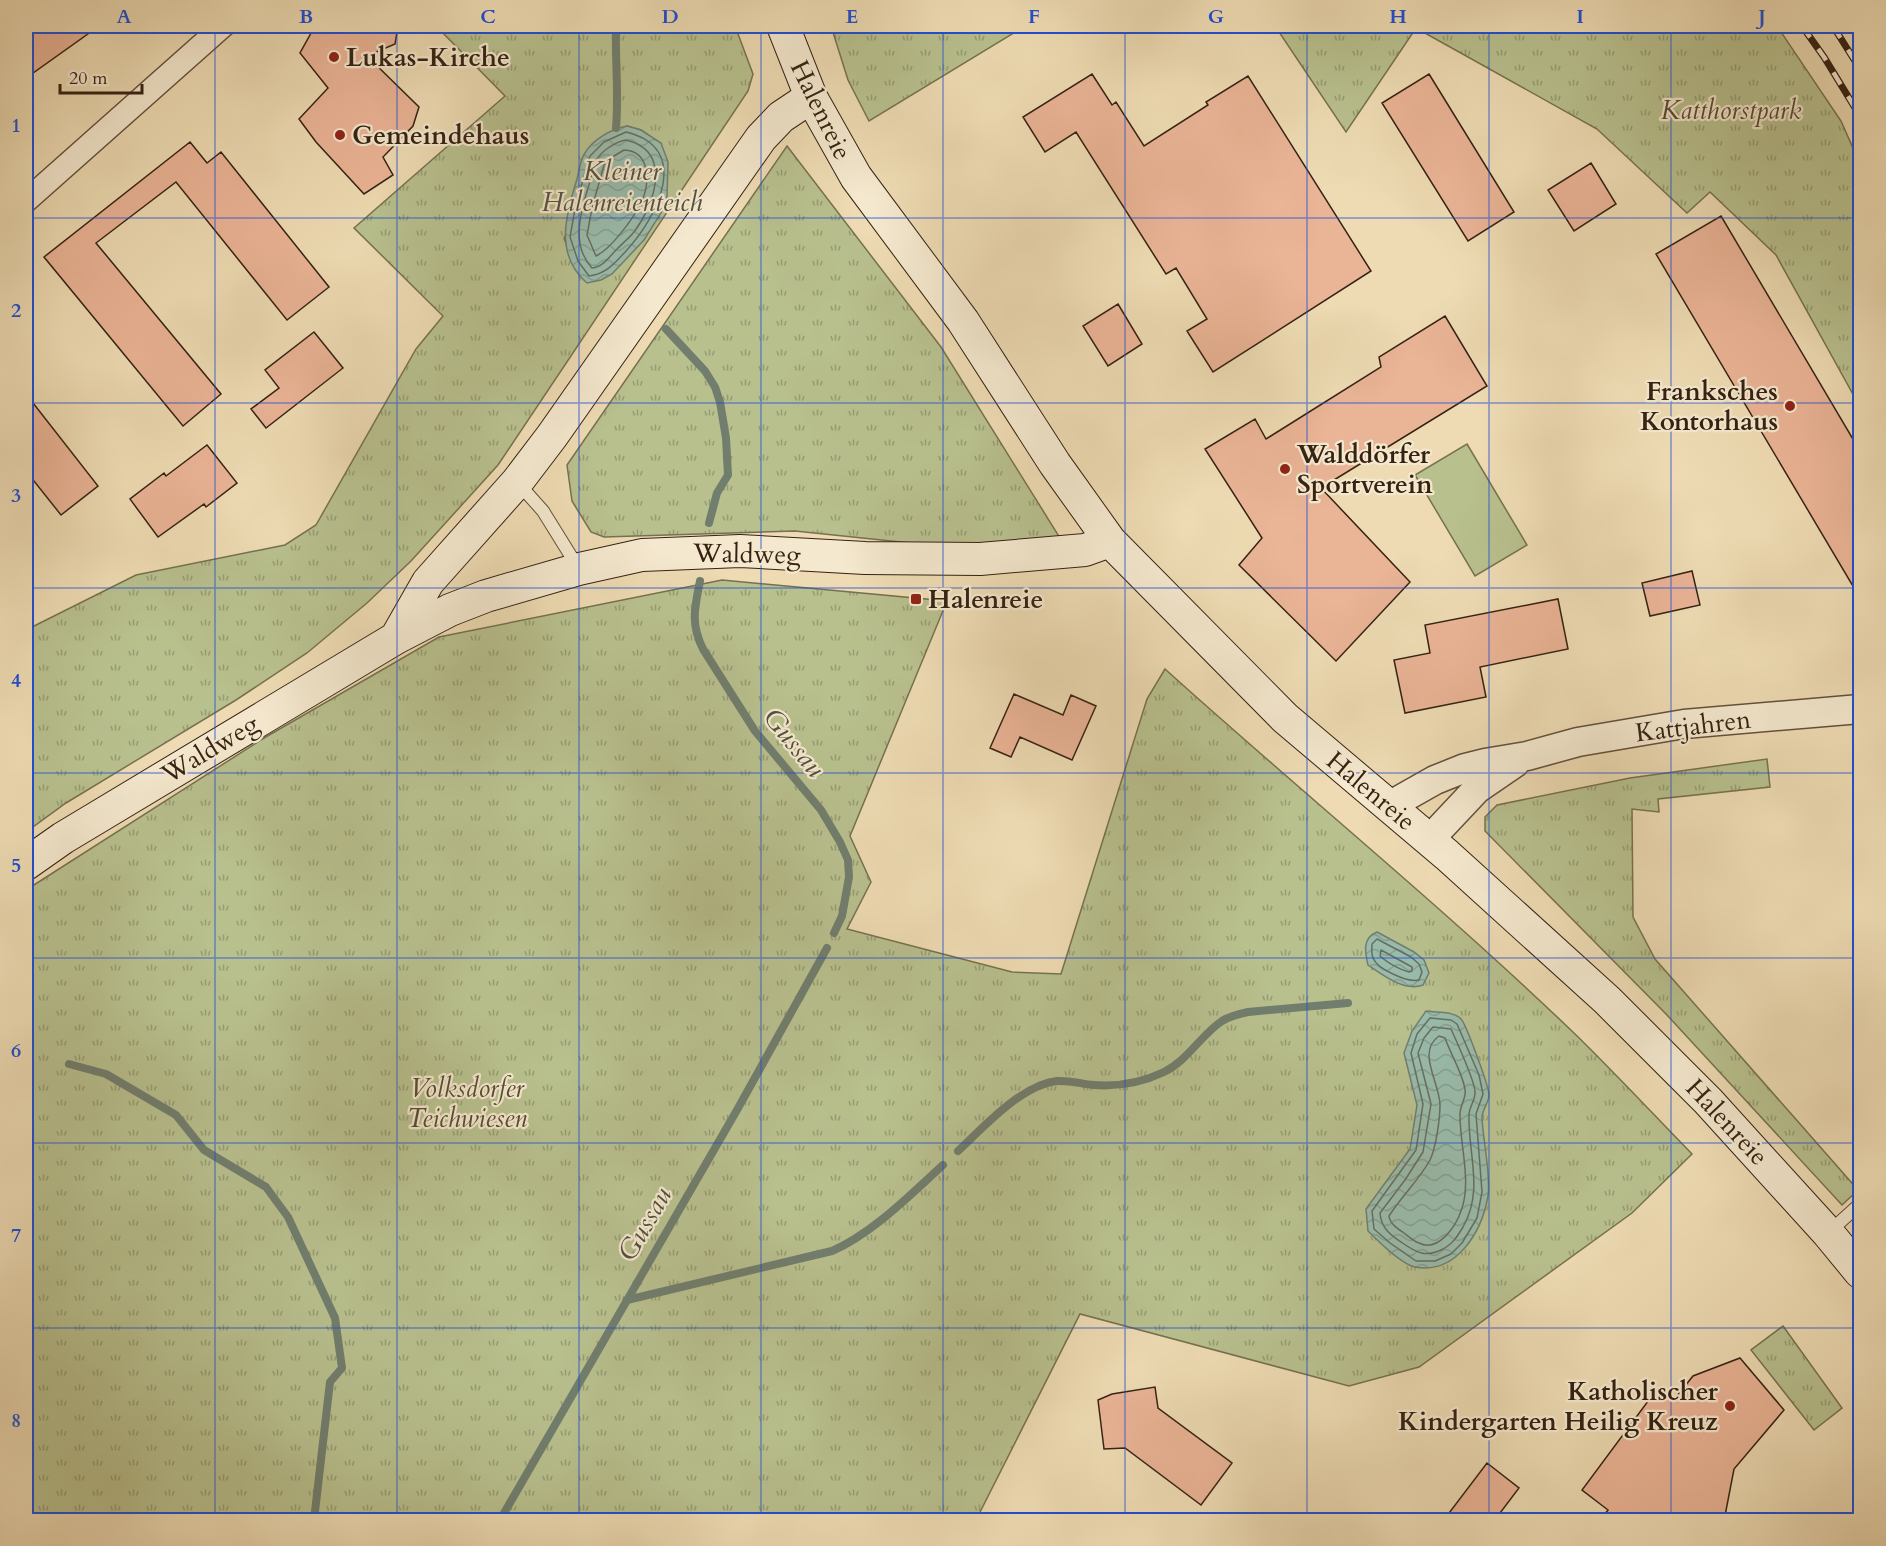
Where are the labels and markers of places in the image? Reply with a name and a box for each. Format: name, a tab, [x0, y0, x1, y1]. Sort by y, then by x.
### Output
place label: Lukas-Kirche	[346, 40, 510, 75]
marker: Lukas-Kirche	[327, 50, 341, 64]
place label: Gemeindehaus	[352, 118, 529, 153]
marker: Gemeindehaus	[333, 128, 347, 142]
place label: Franksches Kontorhaus	[1640, 374, 1778, 439]
marker: Franksches Kontorhaus	[1783, 399, 1797, 413]
place label: Walddörfer Sportverein	[1296, 437, 1433, 502]
marker: Walddörfer Sportverein	[1278, 462, 1292, 476]
place label: Halenreie	[928, 582, 1043, 617]
marker: Halenreie	[909, 592, 923, 606]
place label: Katholischer Kindergarten Heilig Kreuz	[1398, 1374, 1719, 1439]
marker: Katholischer Kindergarten Heilig Kreuz	[1723, 1399, 1737, 1413]

